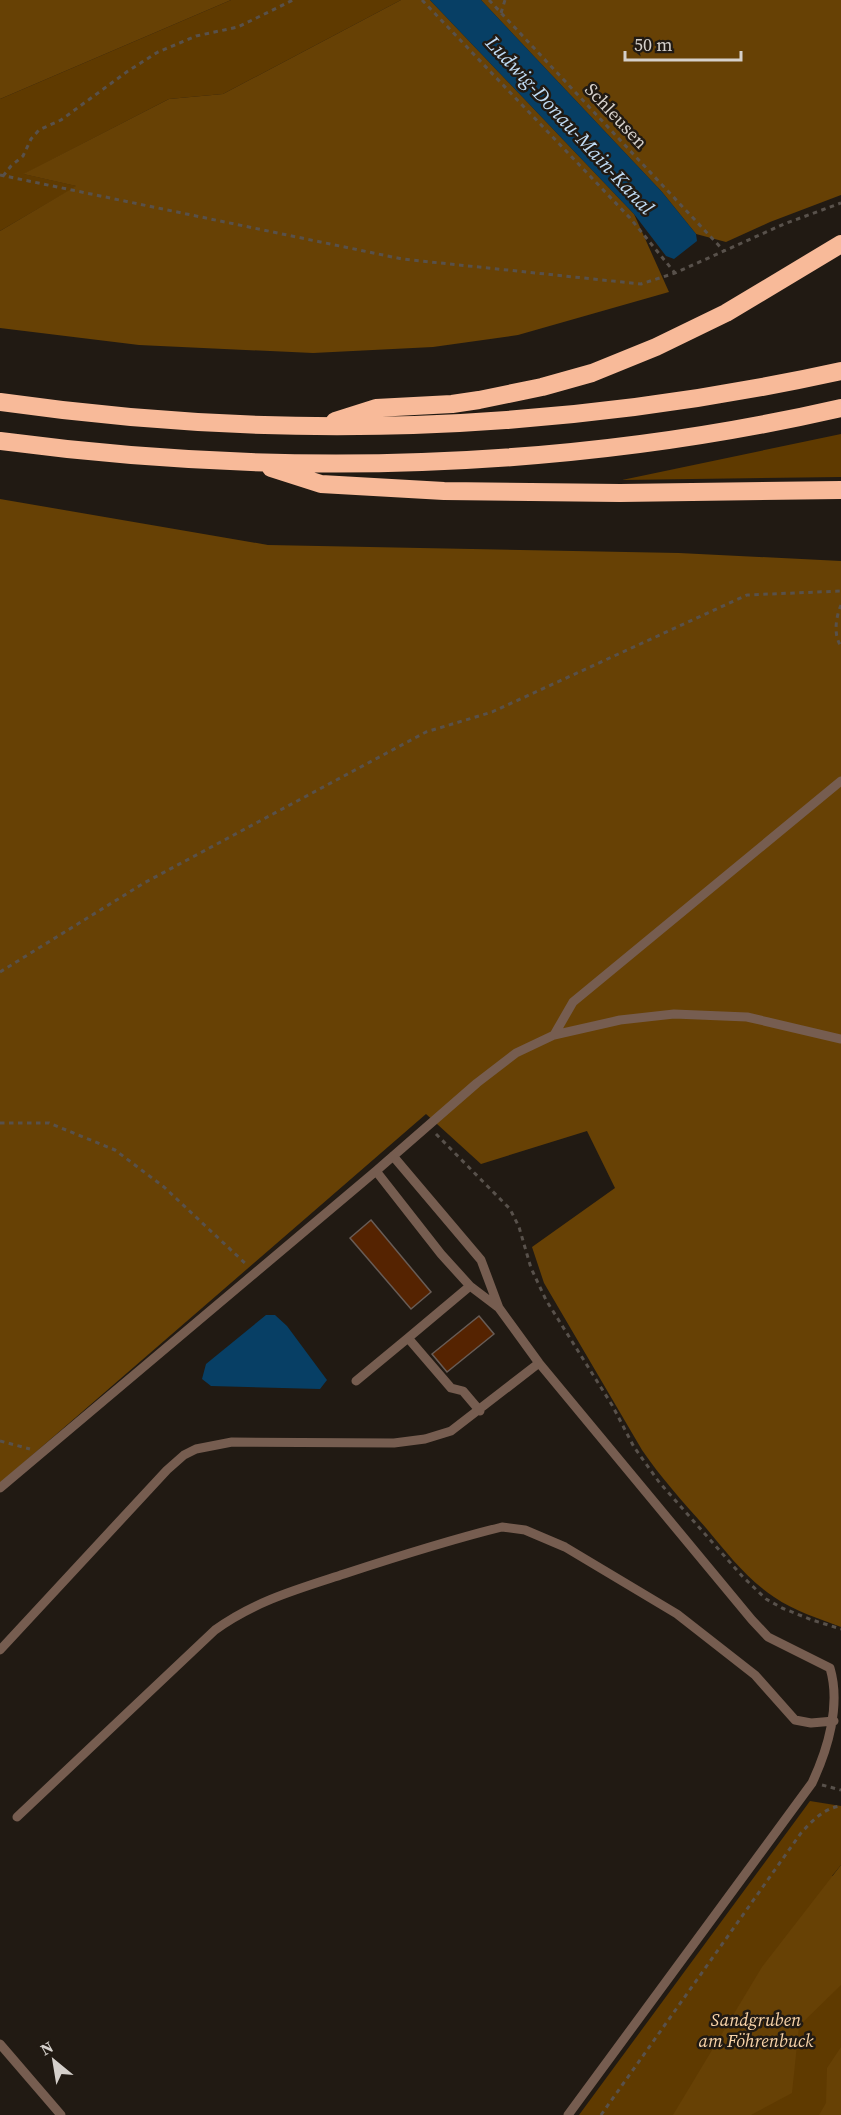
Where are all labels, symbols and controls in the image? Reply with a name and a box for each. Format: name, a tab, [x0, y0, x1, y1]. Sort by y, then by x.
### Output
scale bar	[625, 24, 740, 62]
water label: Ludwig-Donau-Main-Kanal	[479, 29, 661, 221]
text: 50 m	[634, 32, 672, 57]
street label: Schleusen	[579, 77, 653, 154]
park label: Sandgruben am Föhrenbuck	[699, 2007, 814, 2053]
north arrow	[24, 2031, 84, 2091]
text: N	[36, 2035, 57, 2060]

